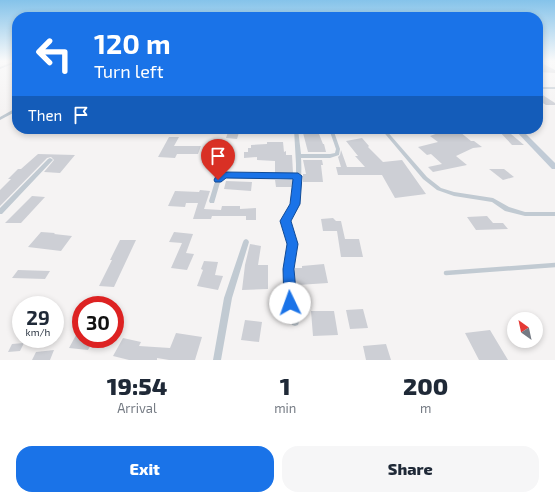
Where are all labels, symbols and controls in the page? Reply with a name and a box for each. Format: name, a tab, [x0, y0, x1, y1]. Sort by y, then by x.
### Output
text: 120 m	[94, 26, 171, 60]
icon: left	[28, 28, 80, 80]
text: Turn left	[94, 60, 164, 82]
icon: arrive	[70, 104, 92, 126]
text: Then	[28, 106, 62, 124]
pin	[201, 139, 235, 180]
icon: arrive	[207, 145, 229, 167]
position arrow	[269, 282, 311, 324]
speed limit sign: 30	[72, 296, 124, 348]
text: 29	[26, 305, 50, 329]
north arrow	[507, 312, 543, 348]
map controls	[507, 312, 543, 348]
text: km/h	[26, 326, 50, 338]
text: 19:54	[107, 371, 167, 400]
text: 1	[280, 371, 291, 400]
text: 200	[403, 371, 448, 400]
text: Arrival	[117, 400, 157, 416]
text: min	[274, 400, 296, 416]
text: m	[420, 400, 431, 416]
button: Exit	[16, 446, 274, 492]
button: Share	[282, 446, 539, 492]

